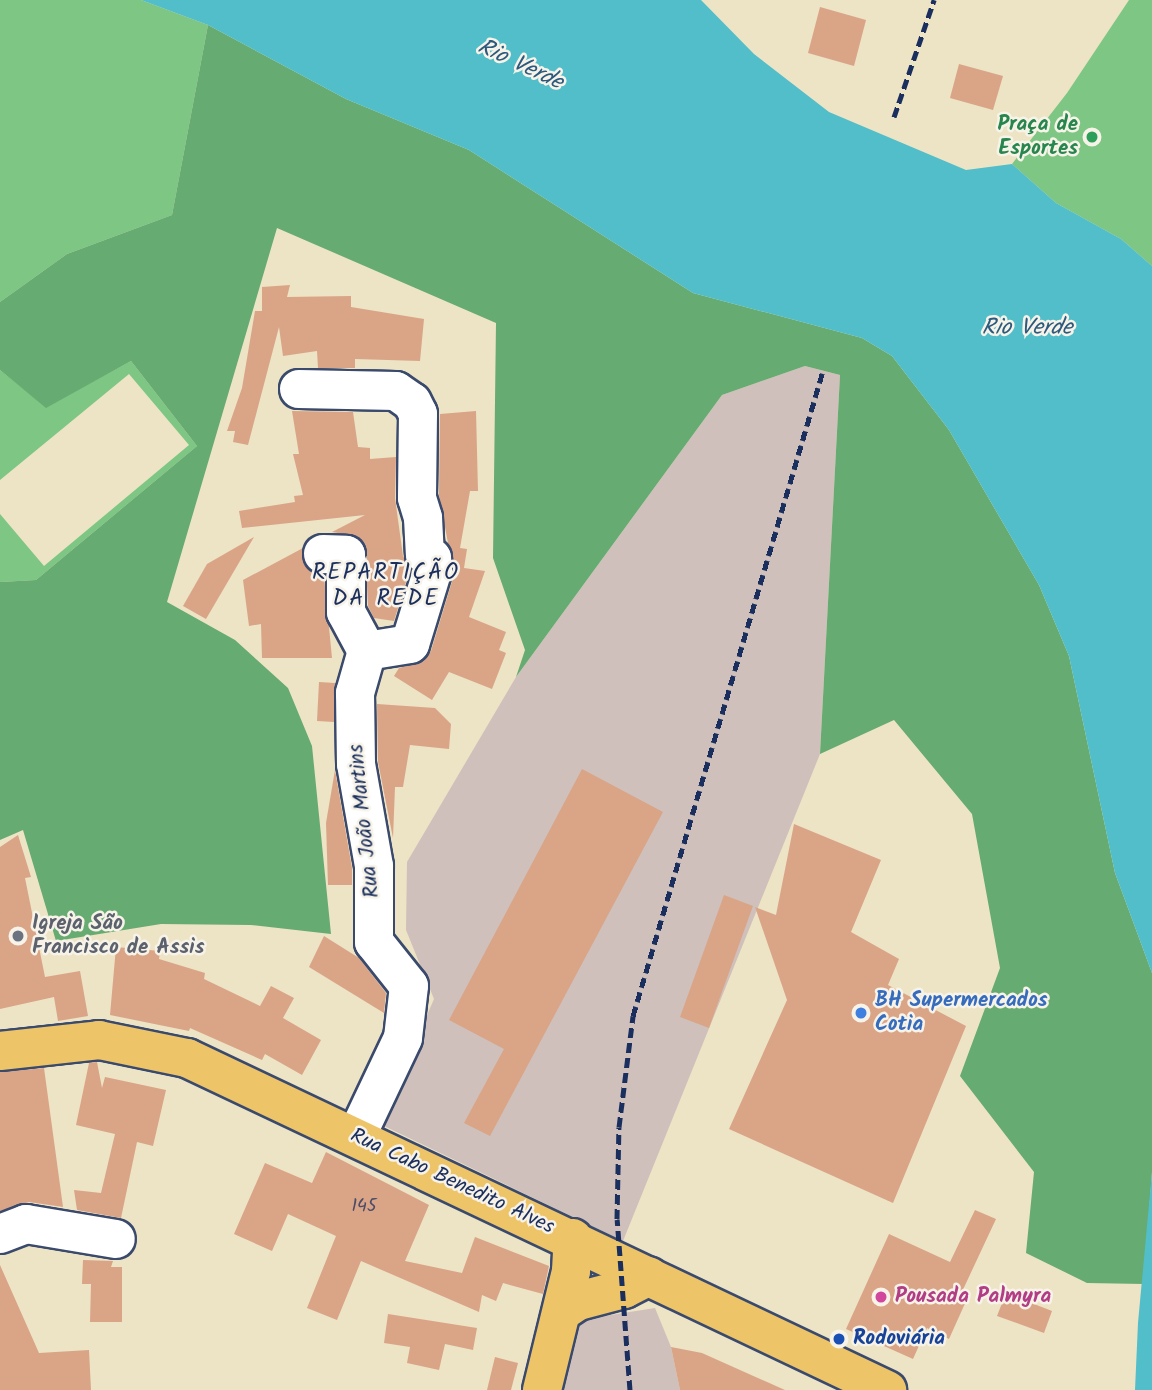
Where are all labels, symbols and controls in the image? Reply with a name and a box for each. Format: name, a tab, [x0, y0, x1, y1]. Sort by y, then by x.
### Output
water label: Rio Verde	[473, 33, 567, 97]
place label: Praça de Esportes	[997, 112, 1078, 162]
marker: Praça de Esportes	[1084, 129, 1100, 145]
water label: Rio Verde	[982, 314, 1072, 342]
district label: REPARTIÇÃO DA REDE	[313, 559, 459, 613]
street label: Rua João Martins	[344, 743, 386, 899]
place label: Igreja São Francisco de Assis	[32, 911, 205, 961]
marker: Igreja São Francisco de Assis	[10, 928, 26, 944]
place label: BH Supermercados Cotia	[875, 988, 1048, 1038]
marker: BH Supermercados Cotia	[853, 1005, 869, 1021]
street label: Rua Cabo Benedito Alves	[346, 1124, 558, 1240]
house number: 145	[351, 1196, 377, 1218]
place label: Pousada Palmyra	[895, 1284, 1051, 1310]
marker: Pousada Palmyra	[873, 1289, 889, 1305]
place label: Rodoviária	[853, 1326, 945, 1352]
marker: Rodoviária	[831, 1331, 847, 1347]

